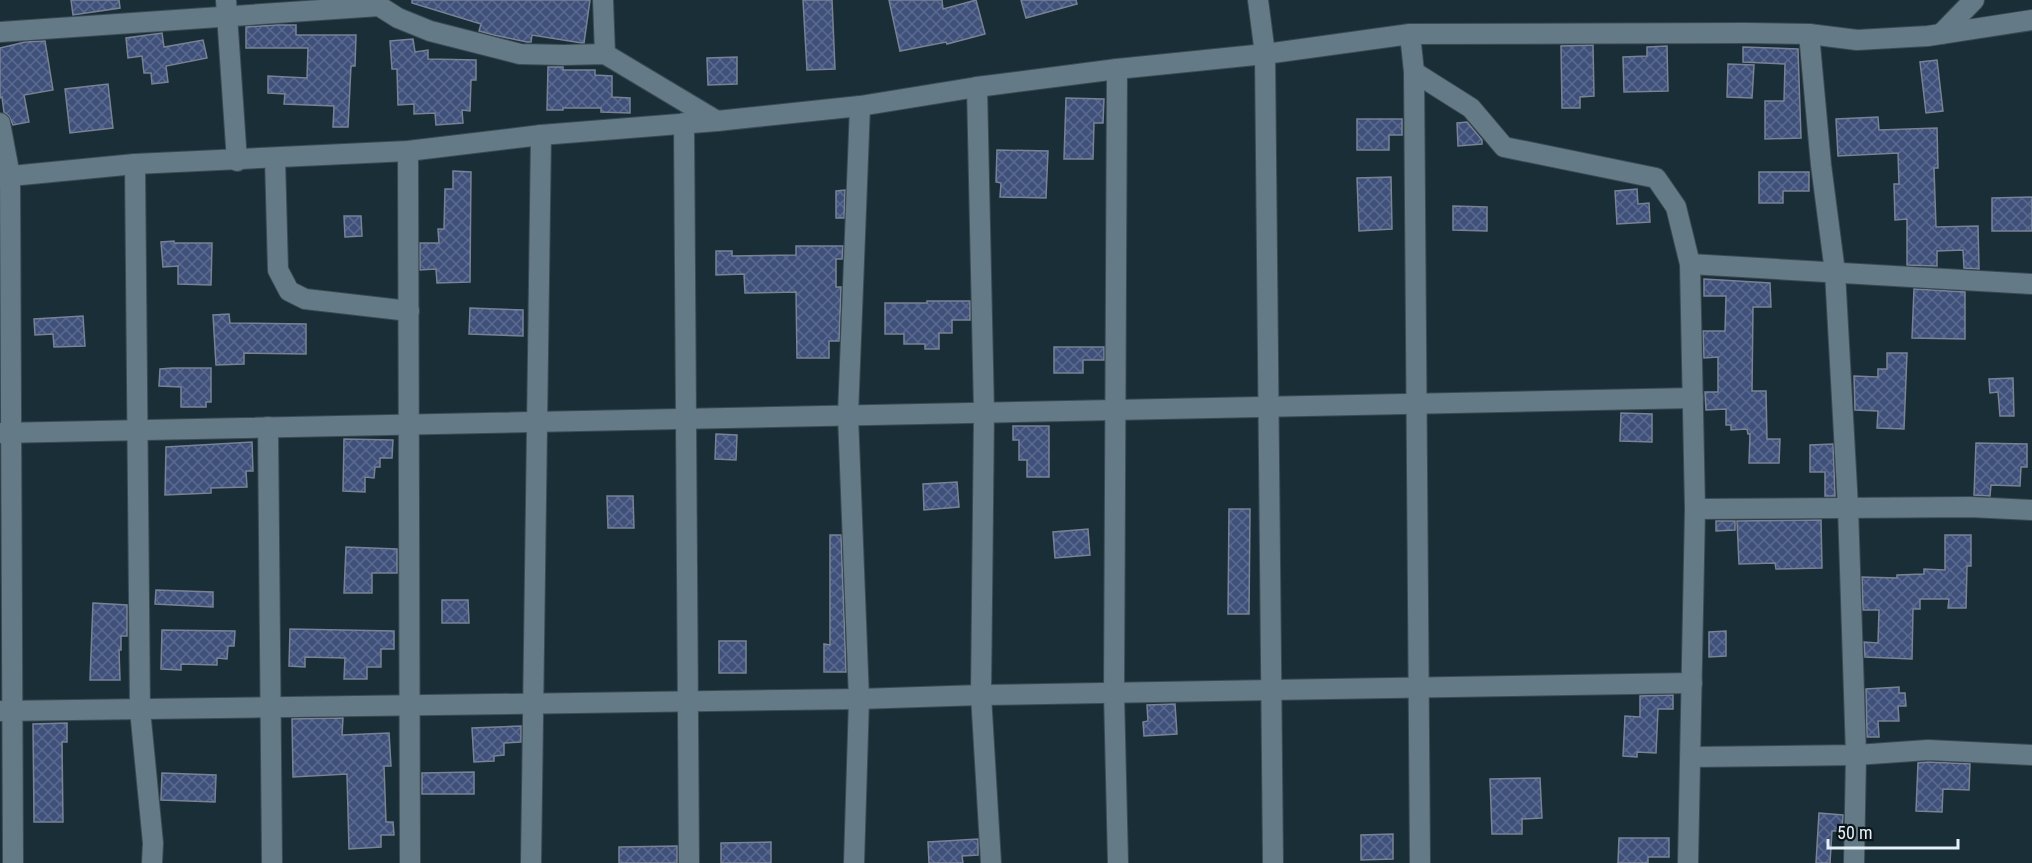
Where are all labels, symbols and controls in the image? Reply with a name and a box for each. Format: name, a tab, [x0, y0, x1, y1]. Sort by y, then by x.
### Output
scale bar	[1828, 812, 1958, 850]
text: 50 m	[1837, 822, 1872, 843]

